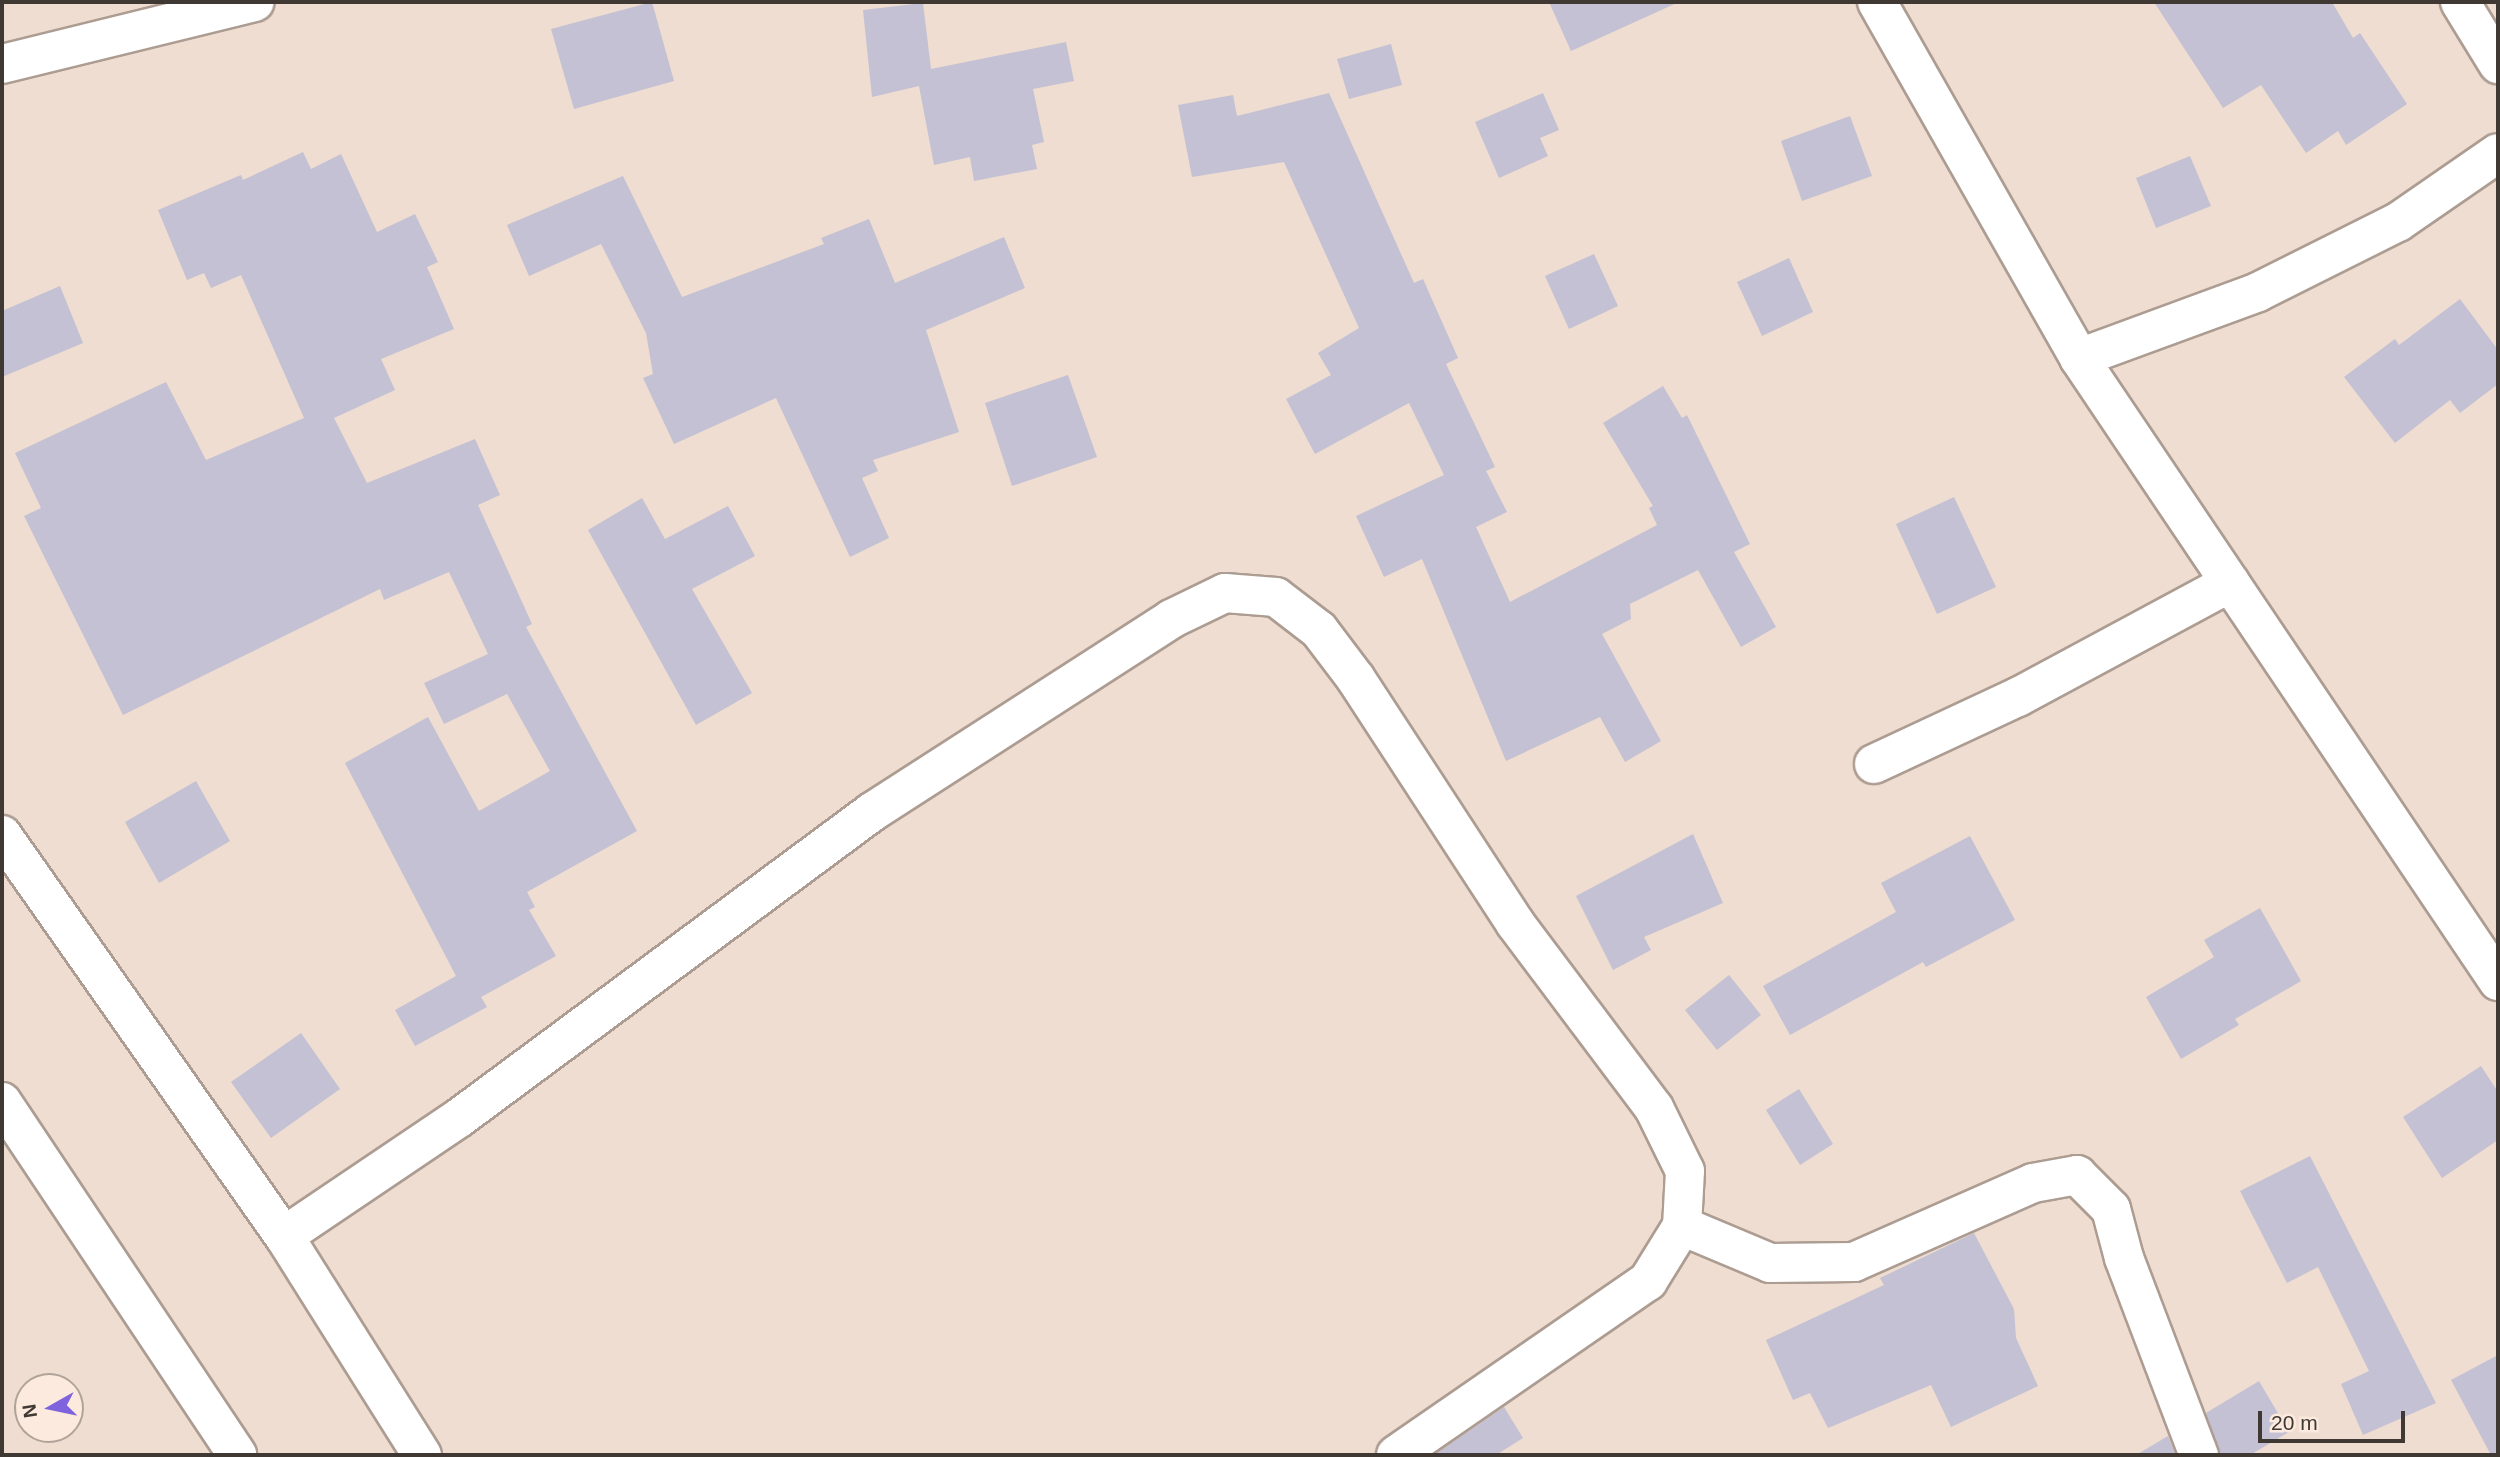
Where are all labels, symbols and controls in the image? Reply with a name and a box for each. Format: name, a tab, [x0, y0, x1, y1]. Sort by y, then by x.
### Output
north arrow	[14, 1373, 84, 1443]
scale bar	[2262, 1398, 2409, 1442]
text: N	[18, 1403, 41, 1419]
text: 20 m	[2271, 1411, 2318, 1434]

